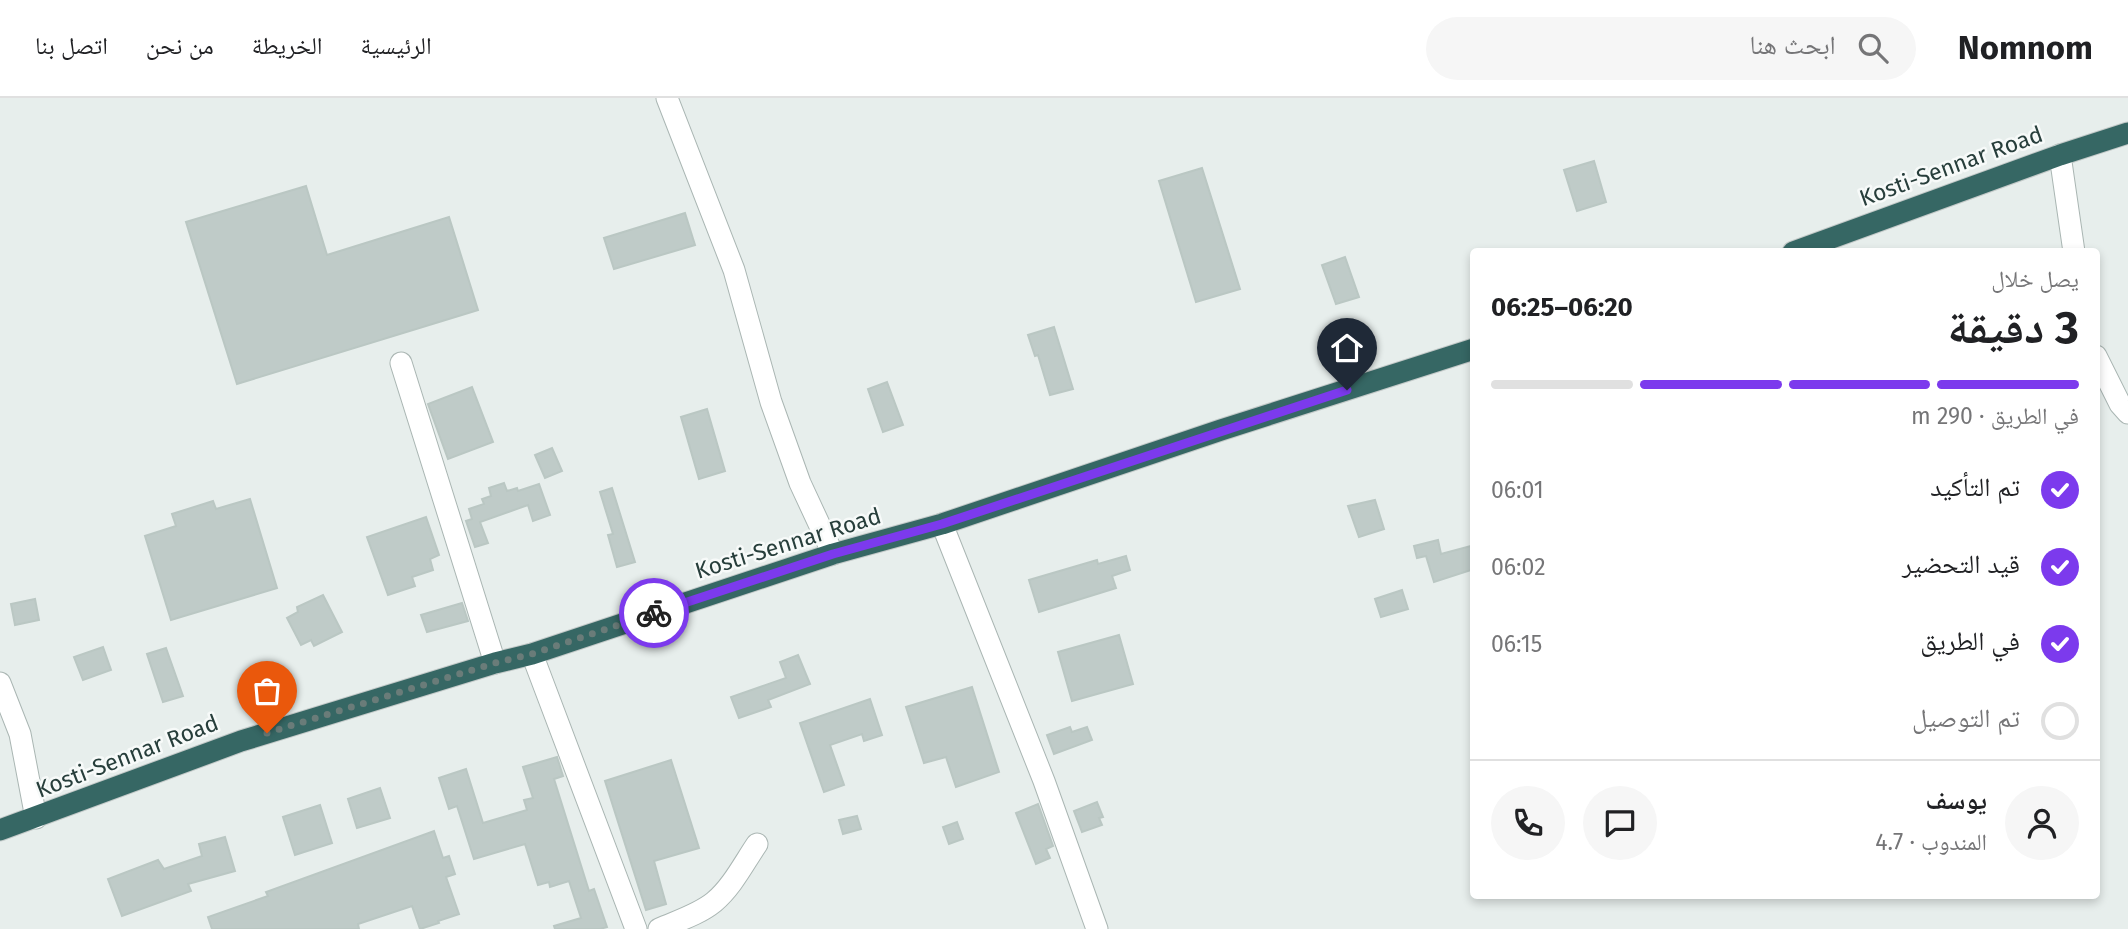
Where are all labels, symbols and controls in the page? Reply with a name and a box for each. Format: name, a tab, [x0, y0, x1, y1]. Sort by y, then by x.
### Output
search box	[1426, 17, 1916, 80]
text: Nomnom	[1958, 28, 2093, 68]
icon: search	[1854, 29, 1892, 67]
text: ابحث هنا	[1750, 30, 1836, 61]
text: اتصل بنا	[35, 32, 108, 60]
text: من نحن	[146, 32, 214, 60]
text: الخريطة	[252, 32, 322, 60]
text: الرئيسية	[360, 32, 432, 60]
street label: Kosti-Sennar Road	[1855, 120, 2047, 212]
text: يصل خلال	[1991, 265, 2079, 293]
text: 06:20–06:25	[1491, 292, 1633, 323]
text: 3 دقيقة	[1948, 300, 2079, 355]
pin	[1317, 318, 1377, 390]
icon: home	[1328, 329, 1366, 367]
text: في الطريق · 290 m	[1911, 402, 2079, 430]
icon: check	[2041, 471, 2079, 509]
text: تم التأكيد	[1930, 472, 2020, 503]
text: 06:01	[1491, 476, 1544, 504]
street label: Kosti-Sennar Road	[692, 501, 884, 585]
icon: check	[2041, 548, 2079, 586]
text: قيد التحضير	[1902, 549, 2020, 580]
text: 06:02	[1491, 553, 1546, 581]
courier	[619, 578, 689, 648]
icon: bike	[635, 594, 673, 632]
icon: check	[2041, 625, 2079, 663]
text: في الطريق	[1920, 626, 2020, 657]
text: 06:15	[1491, 630, 1542, 658]
pin	[237, 661, 297, 733]
icon: bag	[248, 672, 286, 710]
text: تم التوصيل	[1912, 703, 2020, 734]
street label: Kosti-Sennar Road	[32, 708, 222, 804]
text: يوسف	[1926, 785, 1987, 816]
button: phone	[1491, 786, 1565, 860]
button: chat	[1583, 786, 1657, 860]
button: person	[2005, 786, 2079, 860]
text: المندوب · 4.7	[1875, 828, 1987, 856]

